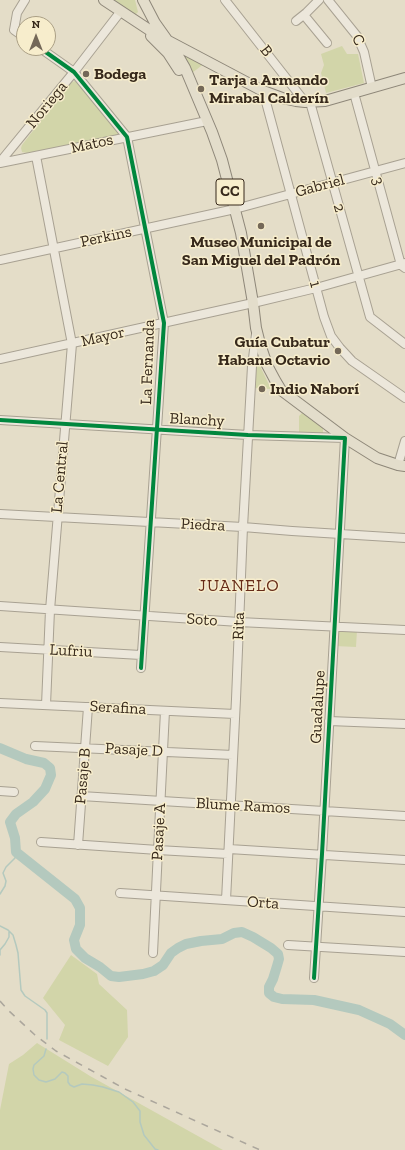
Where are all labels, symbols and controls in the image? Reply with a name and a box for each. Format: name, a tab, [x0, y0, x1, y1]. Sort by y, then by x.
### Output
north arrow	[16, 16, 56, 56]
text: N	[32, 18, 40, 31]
street label: C	[347, 31, 369, 49]
street label: B	[255, 41, 277, 61]
place label: Bodega	[94, 64, 146, 84]
marker: Bodega	[81, 69, 91, 79]
place label: Tarja a Armando Mirabal Calderín	[209, 70, 329, 108]
street label: Noriega	[22, 78, 72, 132]
marker: Tarja a Armando Mirabal Calderín	[196, 84, 206, 94]
street label: Matos	[69, 130, 115, 158]
street label: Gabriel	[293, 170, 347, 202]
street label: 3	[368, 175, 388, 187]
road number: CC	[216, 179, 244, 205]
street label: 2	[329, 201, 349, 215]
marker: Museo Municipal de San Miguel del Padrón	[256, 221, 266, 231]
street label: Perkins	[79, 222, 133, 252]
place label: Museo Municipal de San Miguel del Padrón	[182, 232, 340, 270]
street label: 1	[305, 279, 325, 289]
street label: La Fernanda	[137, 319, 159, 405]
street label: Mayor	[79, 323, 127, 351]
place label: Guía Cubatur Habana Octavio	[218, 332, 330, 370]
marker: Guía Cubatur Habana Octavio	[333, 346, 343, 356]
place label: Indio Naborí	[270, 379, 359, 399]
marker: Indio Naborí	[257, 384, 267, 394]
street label: Blanchy	[169, 409, 225, 431]
street label: La Central	[47, 440, 73, 514]
street label: Piedra	[180, 514, 226, 536]
district label: JUANELO	[198, 576, 280, 596]
street label: Soto	[186, 609, 218, 631]
street label: Rita	[229, 612, 249, 640]
street label: Lufriu	[49, 640, 93, 662]
street label: Guadalupe	[306, 670, 330, 744]
street label: Serafina	[89, 697, 147, 719]
street label: Pasaje D	[105, 739, 163, 761]
street label: Pasaje B	[71, 747, 95, 805]
street label: Blume Ramos	[195, 794, 291, 818]
street label: Pasaje A	[148, 803, 170, 861]
street label: Orta	[246, 892, 280, 914]

